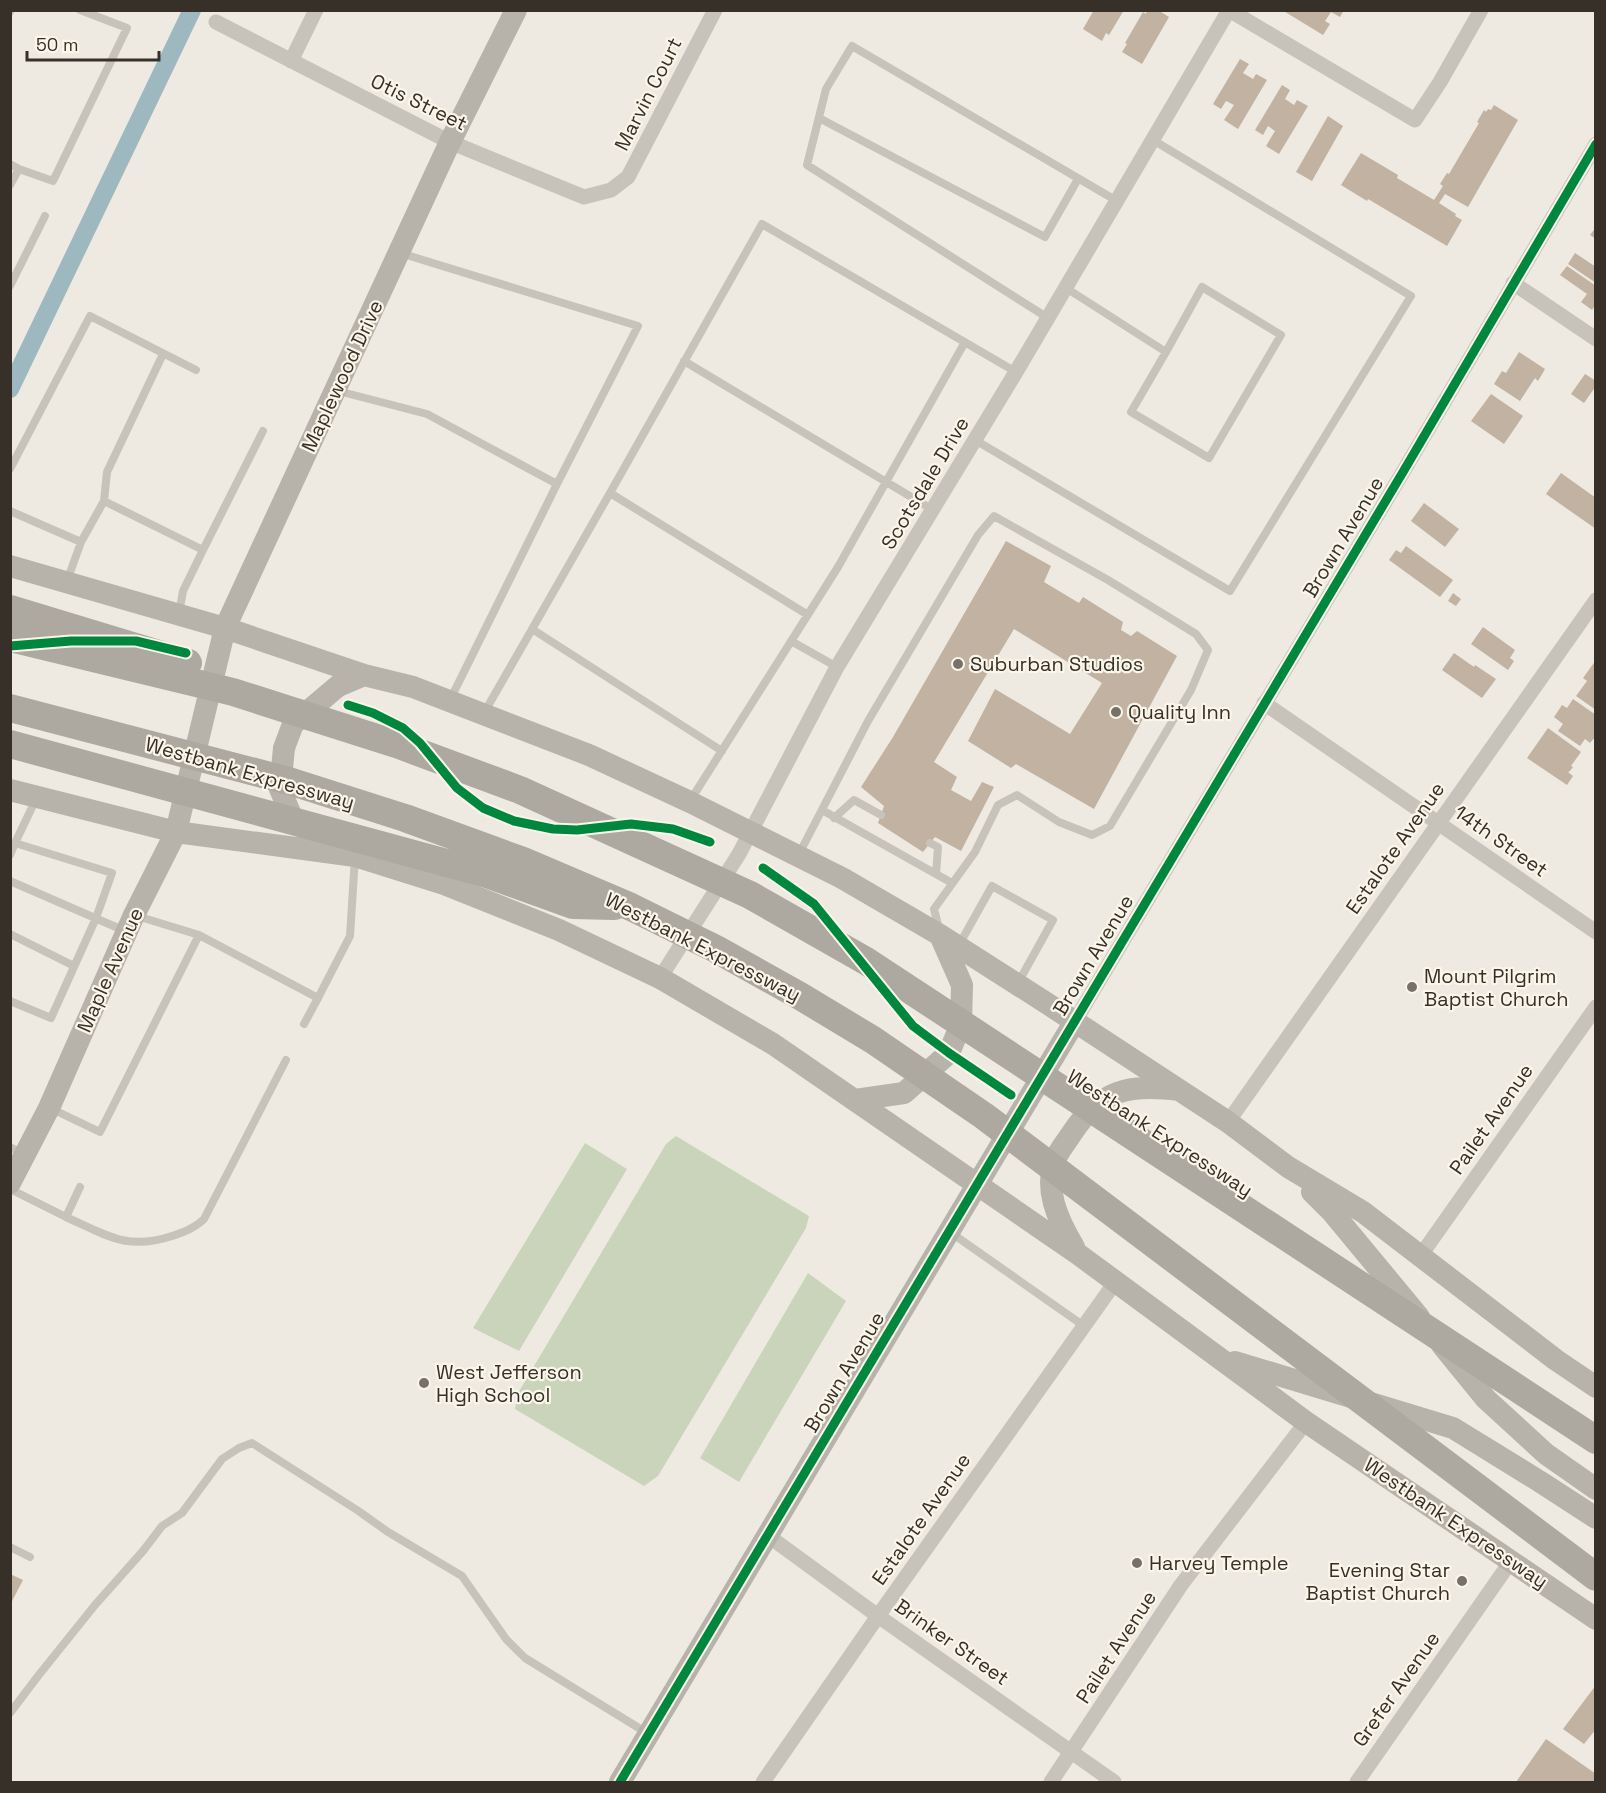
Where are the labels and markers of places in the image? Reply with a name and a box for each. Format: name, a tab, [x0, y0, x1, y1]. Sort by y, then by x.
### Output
place label: Suburban Studios	[970, 651, 1143, 677]
marker: Suburban Studios	[951, 657, 965, 671]
place label: Quality Inn	[1128, 699, 1231, 725]
marker: Quality Inn	[1109, 705, 1123, 719]
place label: Mount Pilgrim Baptist Church	[1424, 963, 1569, 1012]
marker: Mount Pilgrim Baptist Church	[1405, 980, 1419, 994]
place label: West Jefferson High School	[436, 1359, 582, 1408]
marker: West Jefferson High School	[417, 1376, 431, 1390]
place label: Harvey Temple	[1149, 1550, 1289, 1576]
marker: Harvey Temple	[1130, 1556, 1144, 1570]
place label: Evening Star Baptist Church	[1305, 1557, 1450, 1606]
marker: Evening Star Baptist Church	[1455, 1574, 1469, 1588]

